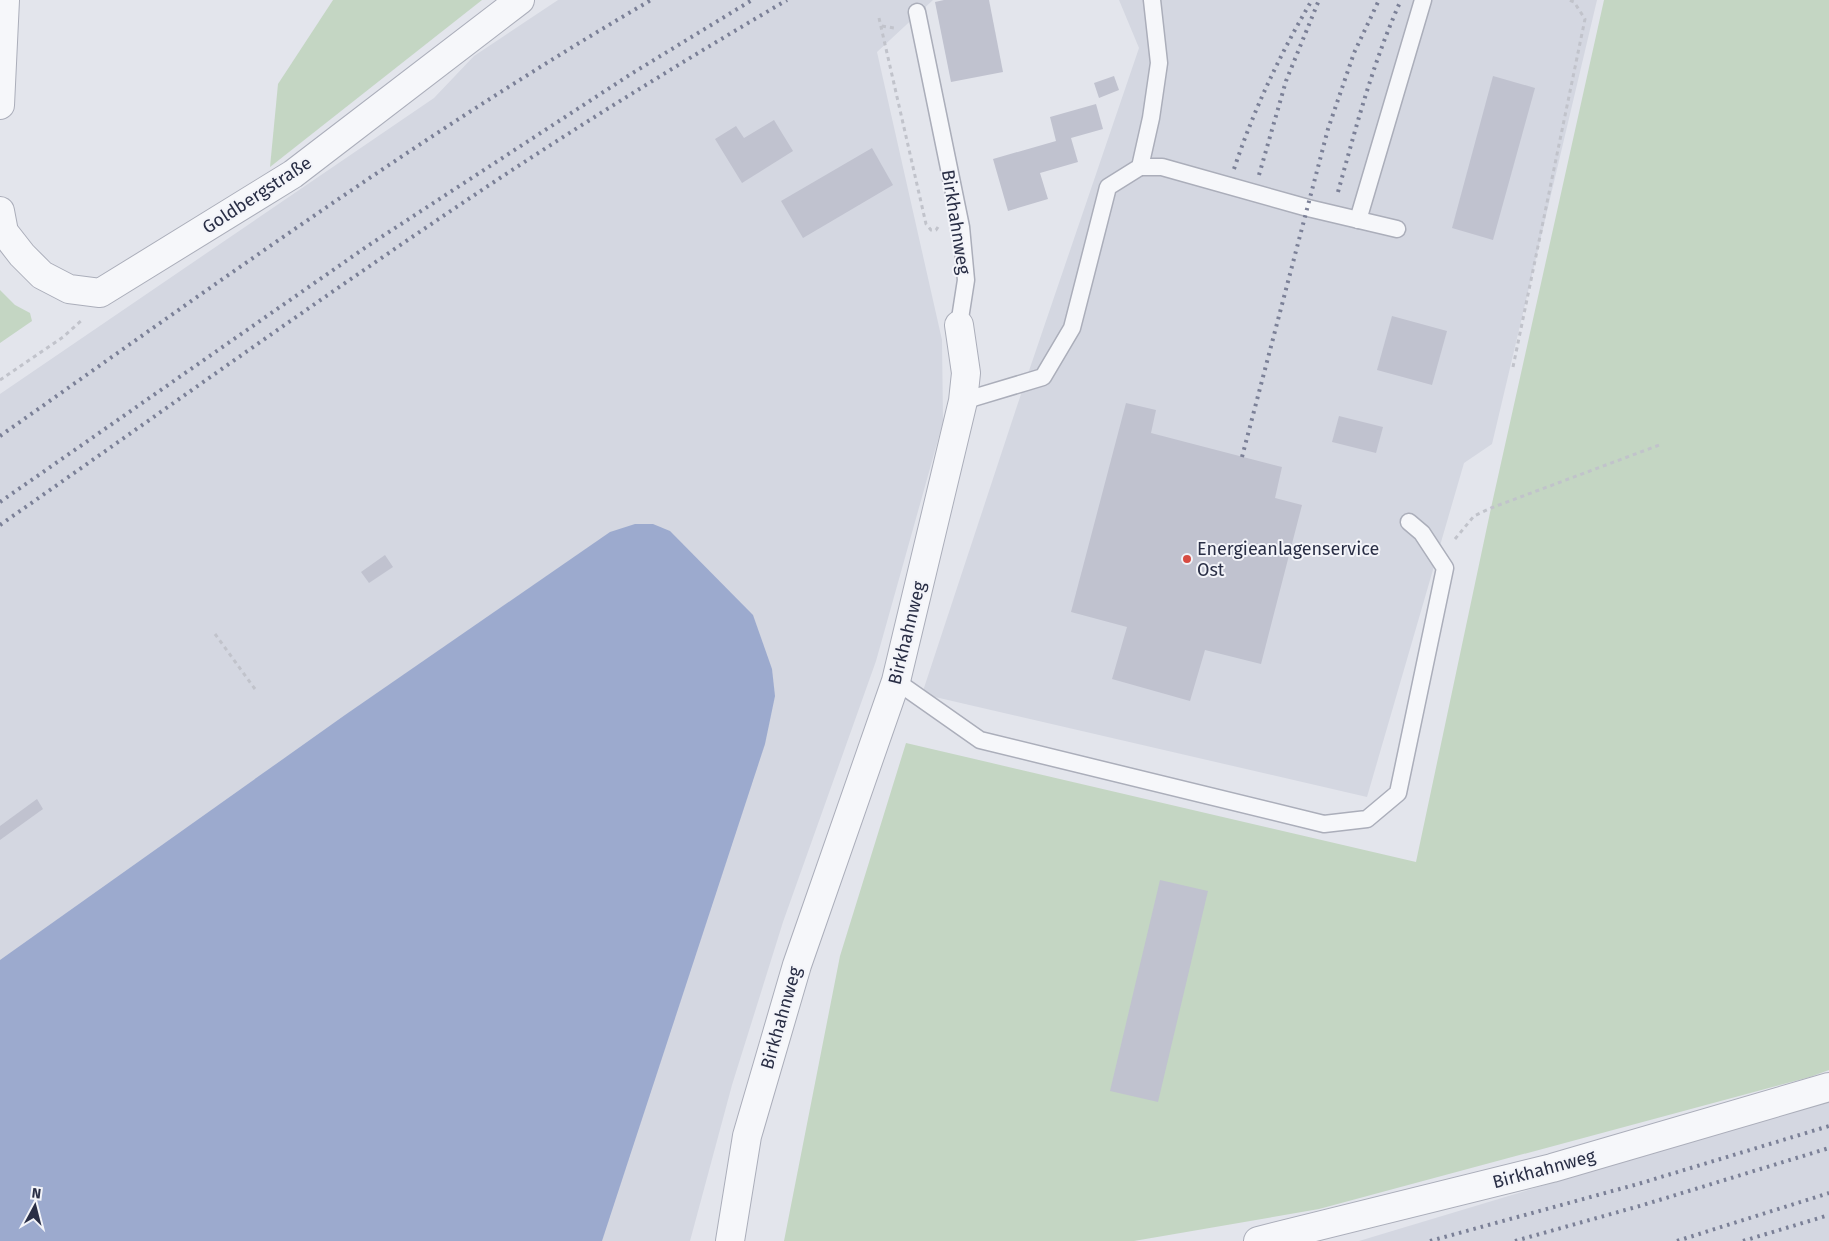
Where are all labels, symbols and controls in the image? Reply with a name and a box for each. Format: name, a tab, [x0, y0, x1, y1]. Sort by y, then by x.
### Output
street label: Goldbergstraße	[198, 152, 316, 238]
street label: Birkhahnweg	[937, 168, 975, 277]
place label: Energieanlagenservice Ost	[1197, 538, 1379, 581]
marker: Energieanlagenservice Ost	[1181, 553, 1193, 565]
street label: Birkhahnweg	[884, 578, 931, 687]
street label: Birkhahnweg	[756, 964, 806, 1072]
street label: Birkhahnweg	[1490, 1145, 1599, 1193]
north arrow	[10, 1181, 60, 1231]
text: N	[31, 1185, 42, 1203]

